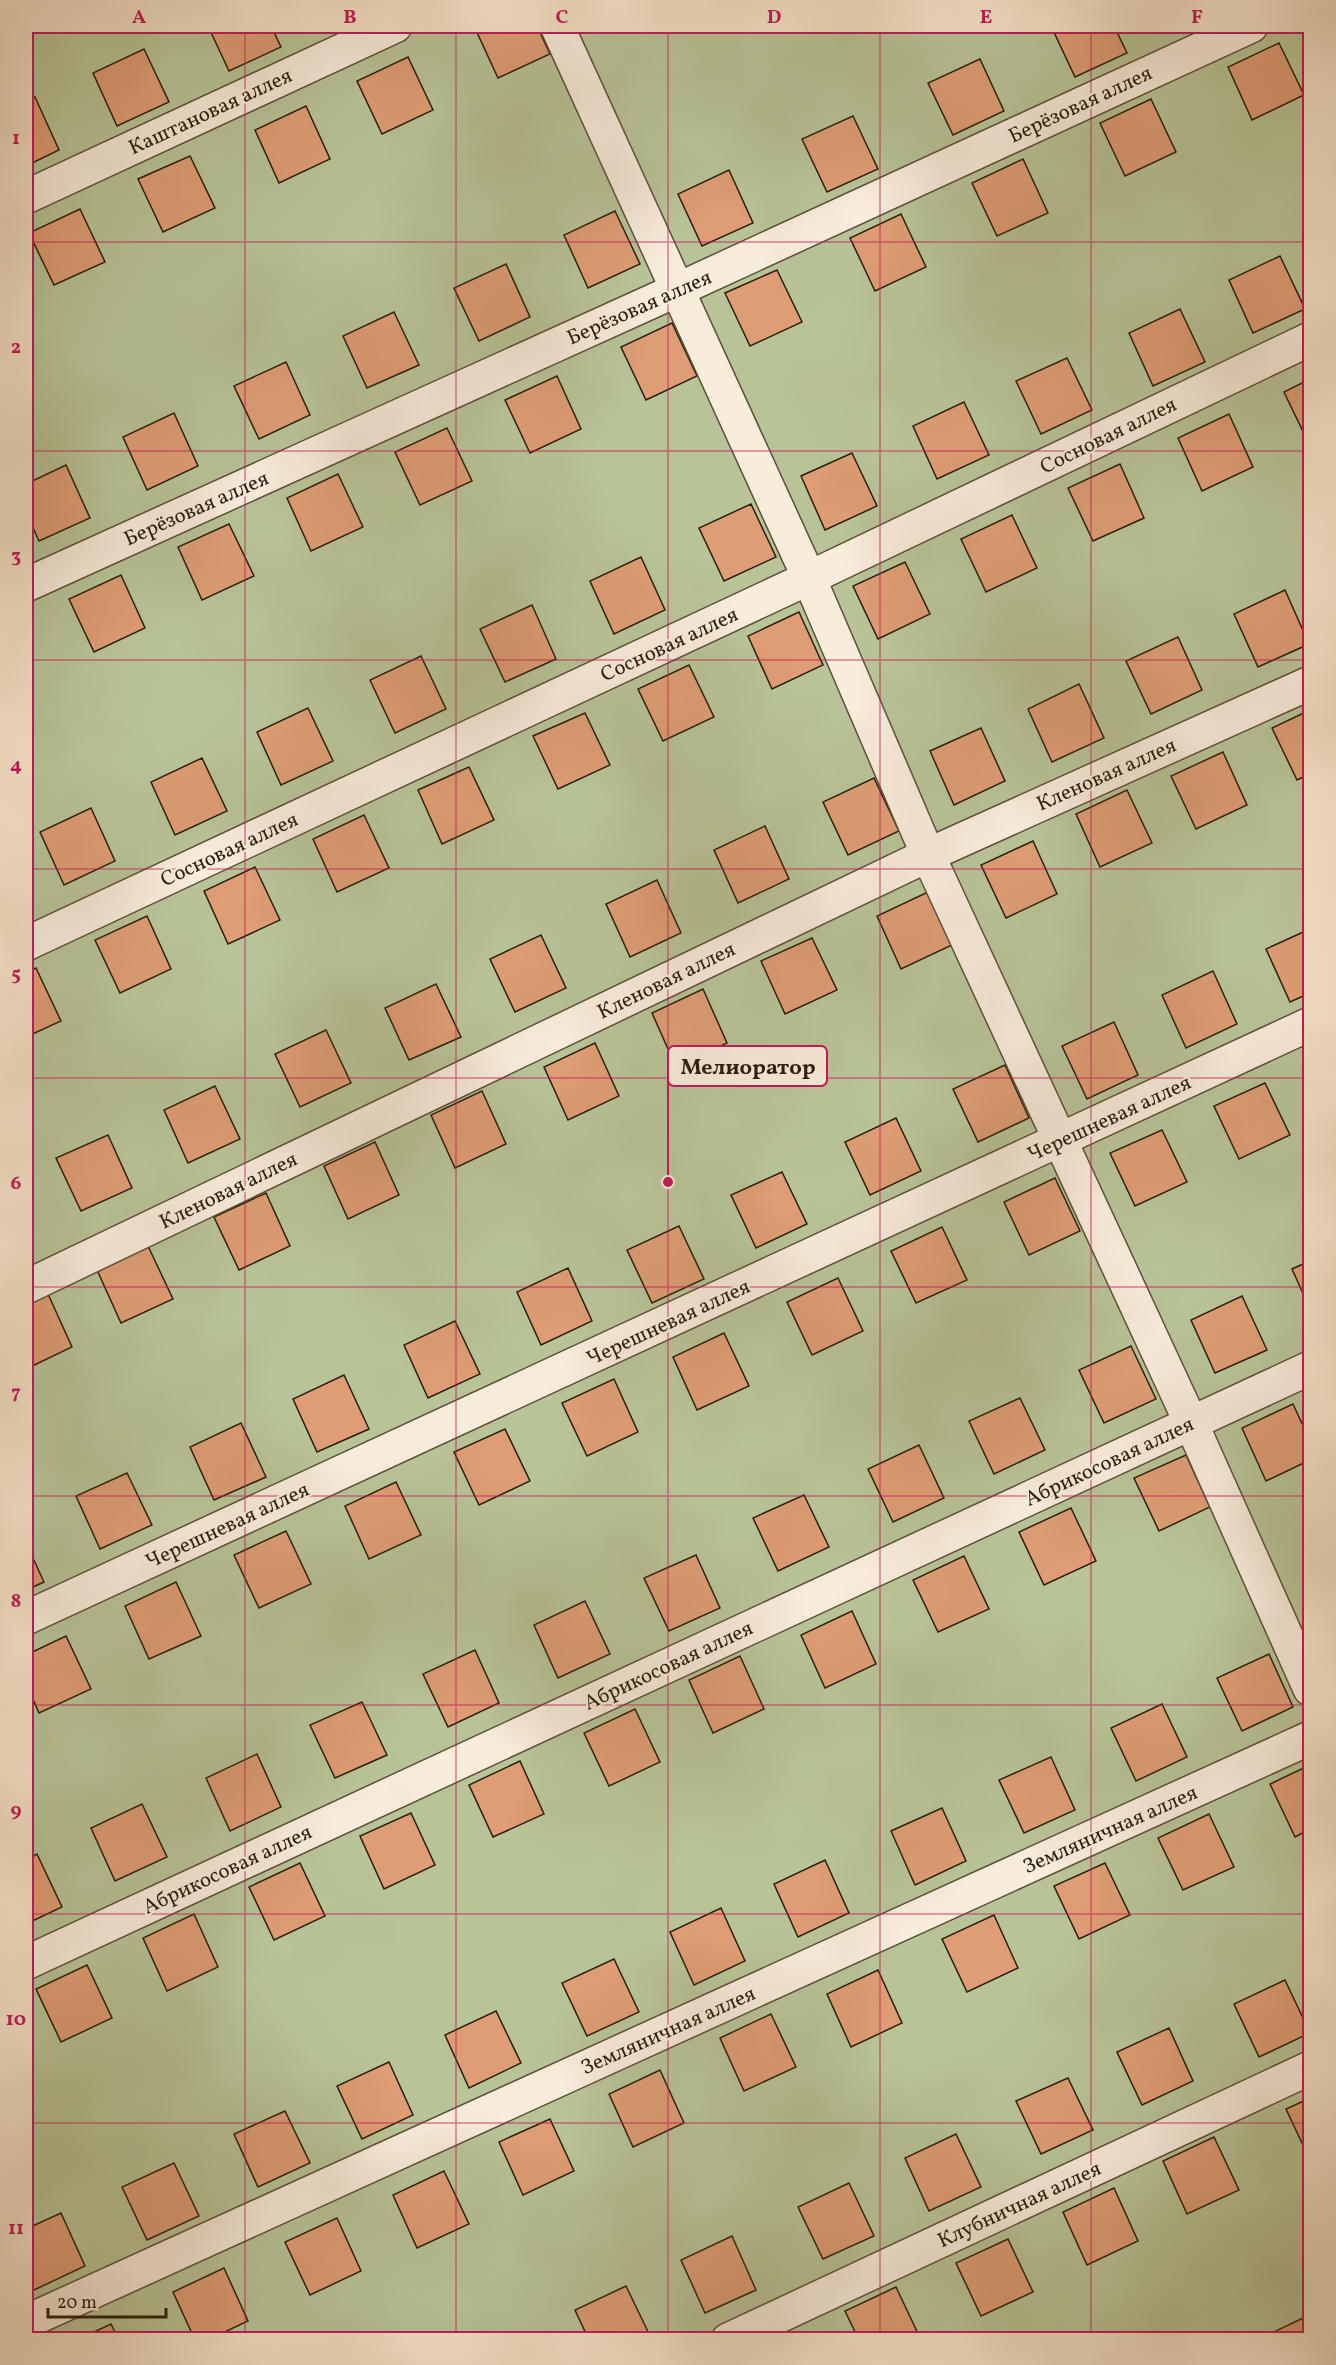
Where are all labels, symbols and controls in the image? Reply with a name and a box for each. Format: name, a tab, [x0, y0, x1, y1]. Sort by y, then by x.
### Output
text: A	[132, 4, 146, 32]
text: B	[343, 4, 357, 32]
text: C	[556, 4, 569, 32]
text: D	[767, 4, 781, 32]
text: E	[980, 4, 992, 32]
text: F	[1191, 4, 1203, 32]
street label: Берёзовая аллея	[1004, 59, 1157, 151]
street label: Каштановая аллея	[124, 62, 297, 163]
text: 1	[12, 125, 20, 153]
street label: Берёзовая аллея	[563, 263, 717, 353]
text: 2	[11, 334, 21, 362]
street label: Сосновая аллея	[1035, 391, 1182, 482]
street label: Берёзовая аллея	[120, 464, 274, 554]
text: 3	[11, 543, 21, 571]
street label: Сосновая аллея	[596, 601, 743, 690]
street label: Кленовая аллея	[1032, 732, 1181, 819]
text: 4	[10, 752, 22, 780]
street label: Сосновая аллея	[156, 806, 303, 895]
street label: Кленовая аллея	[593, 935, 741, 1027]
text: 5	[11, 961, 21, 989]
callout: Мелиоратор	[668, 1046, 827, 1086]
text: Мелиоратор	[680, 1053, 816, 1084]
street label: Черешневая аллея	[1023, 1069, 1196, 1170]
street label: Кленовая аллея	[155, 1145, 303, 1237]
text: 6	[11, 1170, 22, 1198]
street label: Черешневая аллея	[582, 1273, 755, 1374]
text: 7	[11, 1379, 21, 1407]
street label: Абрикосовая аллея	[1020, 1410, 1199, 1514]
street label: Черешневая аллея	[141, 1476, 314, 1577]
text: 8	[11, 1588, 21, 1616]
street label: Абрикосовая аллея	[579, 1614, 758, 1718]
street label: Земляничная аллея	[1019, 1779, 1203, 1882]
text: 9	[10, 1797, 22, 1825]
street label: Абрикосовая аллея	[138, 1818, 317, 1922]
street label: Земляничная аллея	[577, 1980, 761, 2083]
text: 10	[6, 2006, 26, 2034]
street label: Клубничная аллея	[933, 2155, 1106, 2256]
text: 11	[8, 2215, 24, 2243]
scale bar	[48, 2281, 166, 2319]
text: 20 m	[57, 2291, 97, 2316]

